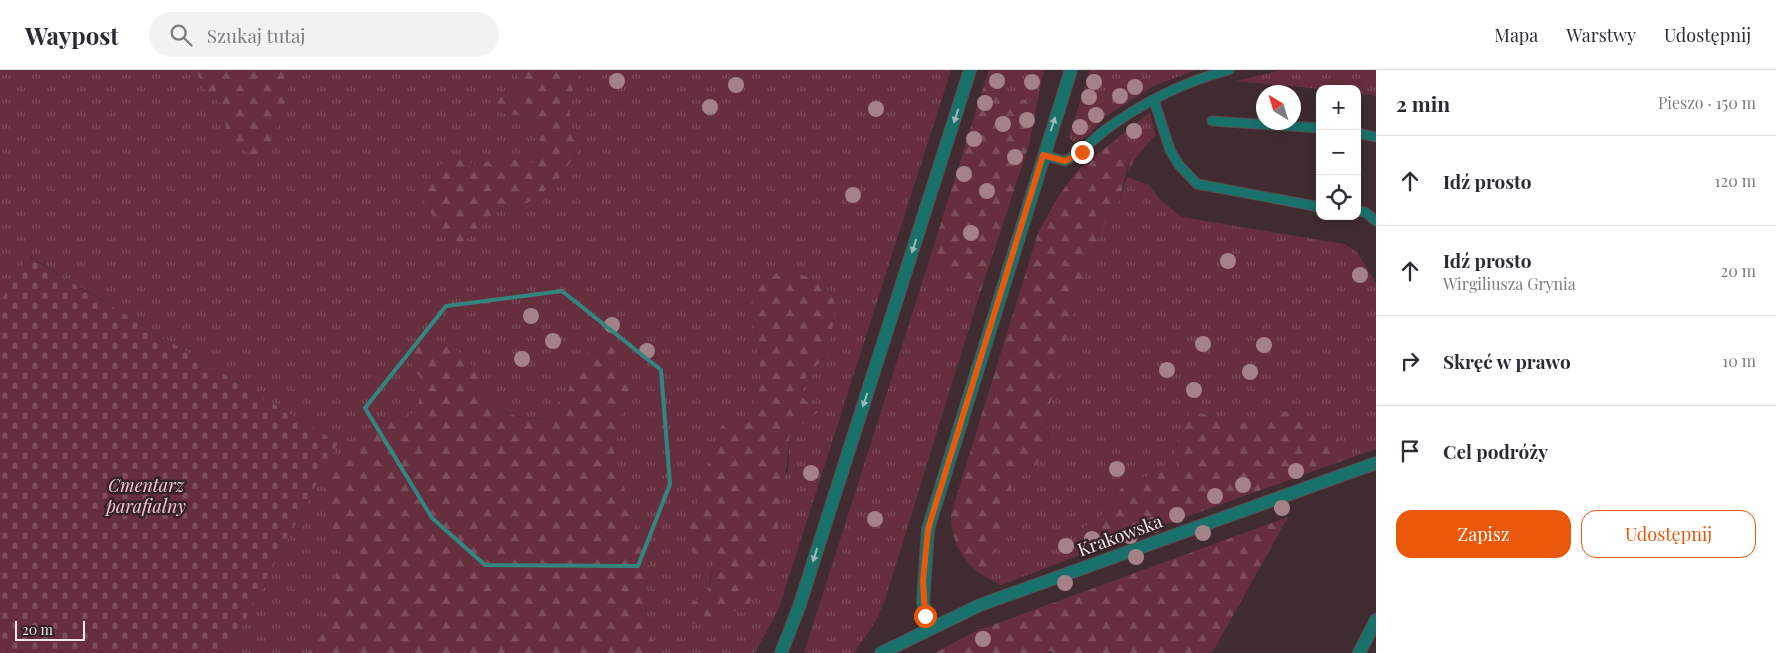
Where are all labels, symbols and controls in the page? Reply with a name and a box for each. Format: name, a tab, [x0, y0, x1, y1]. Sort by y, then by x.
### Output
search box	[149, 12, 499, 57]
text: Waypost	[25, 19, 119, 51]
icon: search	[167, 21, 195, 49]
text: Szukaj tutaj	[207, 22, 305, 48]
text: Mapa	[1494, 23, 1538, 47]
text: Warstwy	[1566, 23, 1636, 47]
text: Udostępnij	[1664, 23, 1751, 47]
north arrow	[1256, 85, 1301, 130]
map controls	[1316, 85, 1361, 220]
button: +	[1316, 85, 1361, 130]
text: 2 min	[1396, 89, 1450, 117]
text: Pieszo · 150 m	[1658, 92, 1756, 113]
one-way arrow	[951, 109, 959, 124]
one-way arrow	[1049, 116, 1057, 131]
button: −	[1316, 130, 1361, 175]
route end	[1071, 141, 1094, 164]
icon: ahead	[1396, 167, 1424, 195]
text: Idź prosto	[1443, 168, 1531, 194]
text: 120 m	[1715, 170, 1756, 191]
button: locate	[1316, 175, 1361, 220]
one-way arrow	[910, 238, 918, 253]
text: Idź prosto	[1443, 247, 1531, 273]
icon: ahead	[1396, 257, 1424, 285]
text: 20 m	[1721, 260, 1756, 281]
text: Wirgiliusza Grynia	[1443, 273, 1576, 294]
icon: right	[1396, 347, 1424, 375]
text: Skręć w prawo	[1443, 348, 1571, 374]
text: 10 m	[1722, 350, 1756, 371]
one-way arrow	[860, 393, 868, 408]
icon: arrive	[1396, 437, 1424, 465]
text: Cel podróży	[1443, 438, 1548, 464]
park label: Cmentarz parafialny	[104, 473, 186, 518]
street label: Krakowska	[1074, 509, 1165, 561]
button: Zapisz	[1396, 510, 1571, 558]
button: Udostępnij	[1581, 510, 1756, 558]
one-way arrow	[811, 548, 819, 563]
route start	[914, 605, 937, 628]
scale bar	[15, 618, 85, 641]
text: 20 m	[22, 620, 53, 639]

